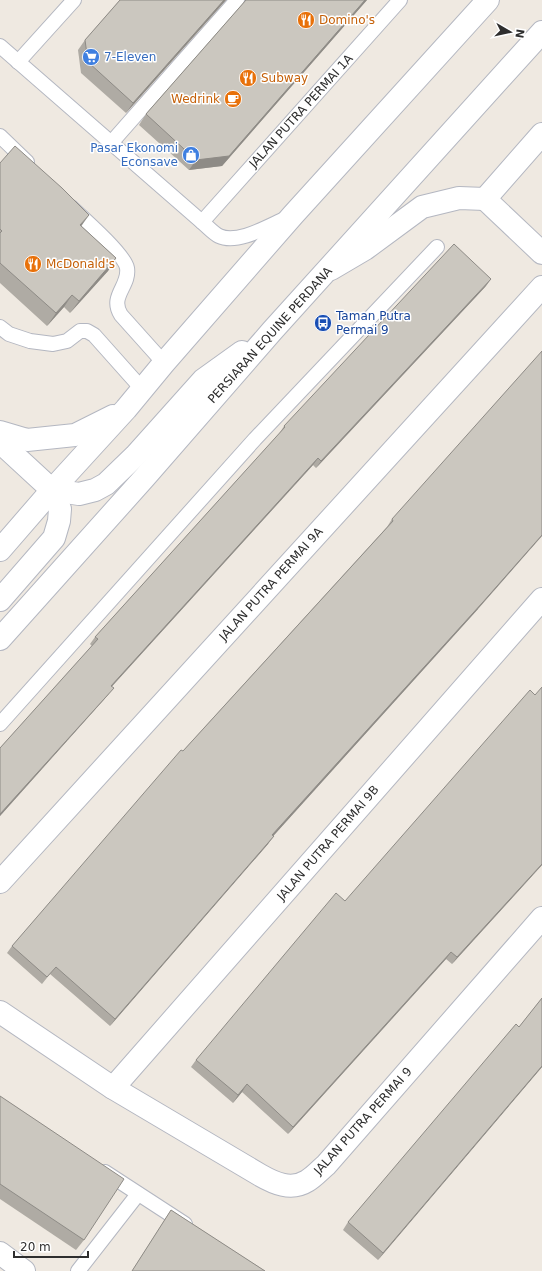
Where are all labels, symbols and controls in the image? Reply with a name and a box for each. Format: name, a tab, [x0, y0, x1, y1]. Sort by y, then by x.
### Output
restaurant icon: Domino's	[296, 10, 316, 30]
north arrow	[490, 12, 530, 52]
place label: Domino's	[319, 13, 375, 27]
text: N	[512, 28, 527, 39]
supermarket icon: 7-Eleven	[81, 47, 101, 67]
place label: 7-Eleven	[104, 50, 156, 64]
street label: JALAN PUTRA PERMAI 1A	[246, 51, 356, 171]
restaurant icon: Subway	[238, 68, 258, 88]
place label: Subway	[261, 71, 308, 85]
cafe icon: Wedrink	[223, 89, 243, 109]
place label: Wedrink	[171, 92, 220, 106]
place label: Pasar Ekonomi Econsave	[90, 141, 178, 169]
shop icon: Pasar Ekonomi Econsave	[181, 145, 201, 165]
restaurant icon: McDonald's	[23, 254, 43, 274]
place label: McDonald's	[46, 257, 115, 271]
street label: PERSIARAN EQUINE PERDANA	[205, 263, 336, 406]
place label: Taman Putra Permai 9	[335, 309, 411, 337]
bus stop icon: Taman Putra Permai 9	[313, 313, 333, 333]
street label: JALAN PUTRA PERMAI 9A	[216, 524, 326, 644]
street label: JALAN PUTRA PERMAI 9B	[274, 783, 382, 904]
street label: JALAN PUTRA PERMAI 9	[310, 1065, 415, 1178]
scale bar	[14, 1233, 88, 1259]
text: 20 m	[20, 1240, 51, 1254]

